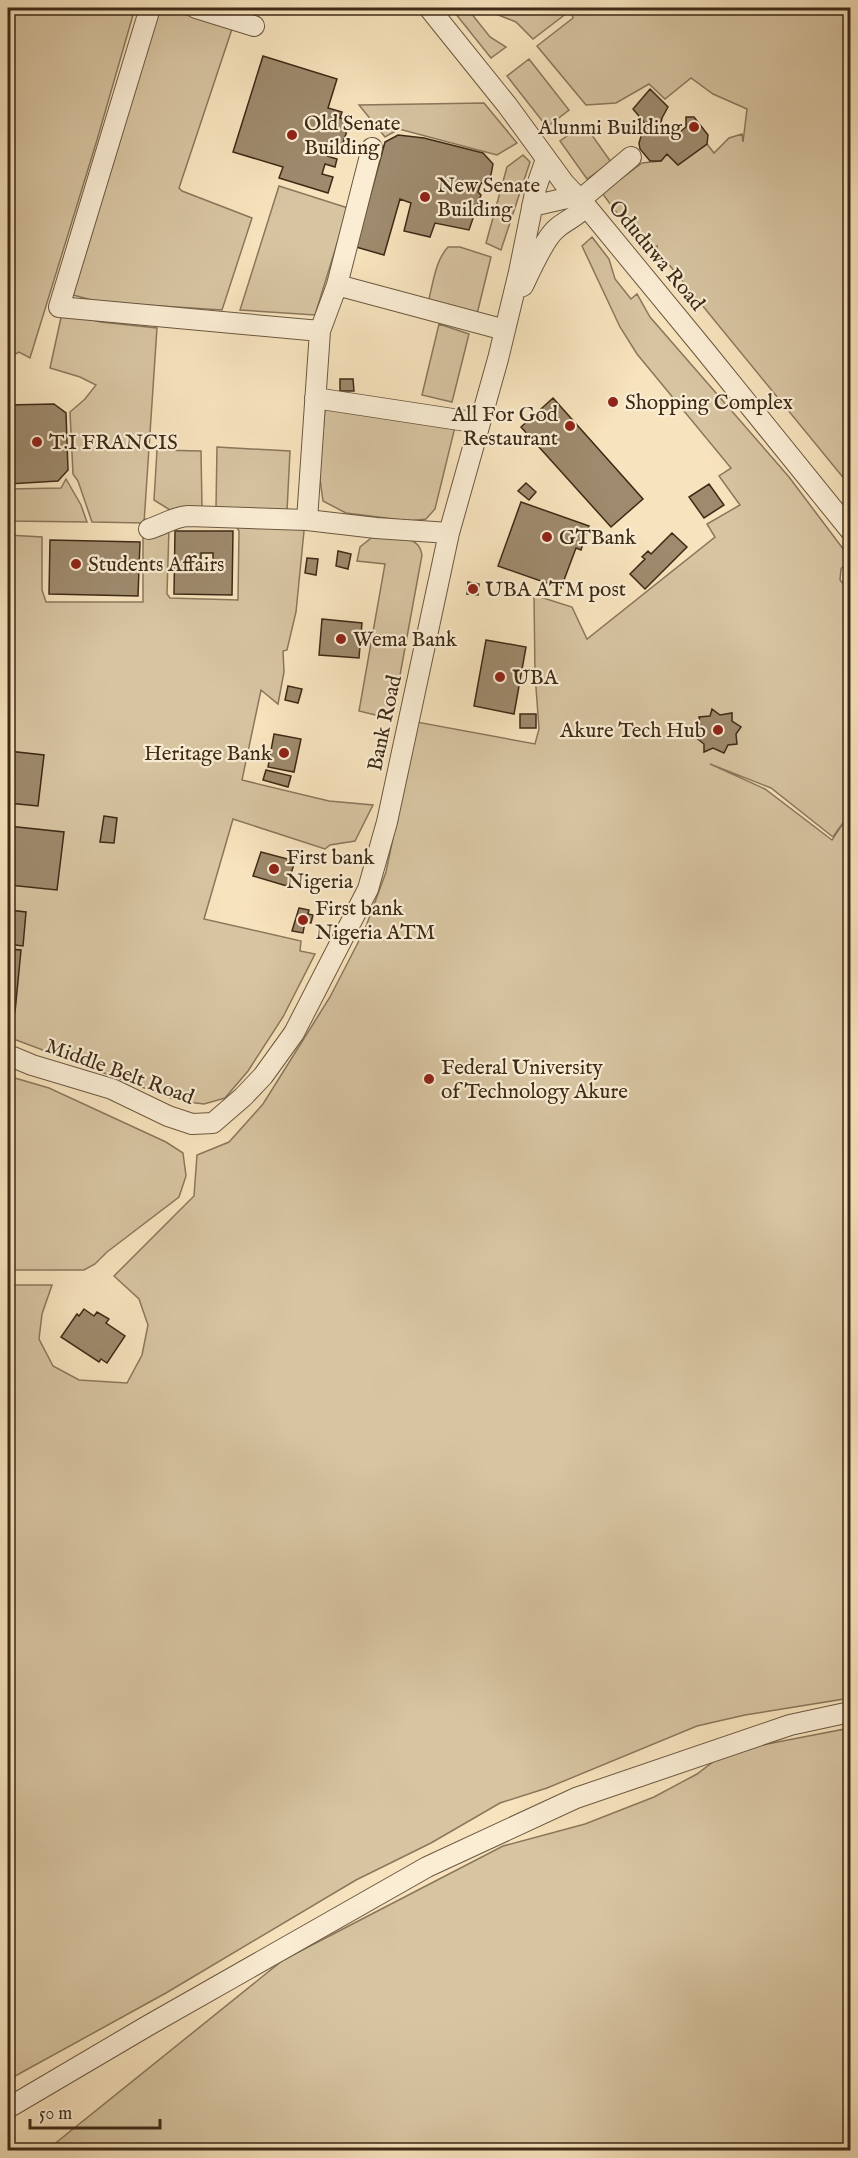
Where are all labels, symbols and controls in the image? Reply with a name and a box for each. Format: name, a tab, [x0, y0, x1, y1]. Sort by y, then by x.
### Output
place label: Old Senate Building	[304, 111, 401, 162]
place label: Alunmi Building	[537, 115, 683, 142]
marker: Alunmi Building	[687, 120, 701, 134]
marker: Old Senate Building	[285, 128, 299, 142]
place label: New Senate Building	[437, 173, 541, 224]
marker: New Senate Building	[418, 190, 432, 204]
street label: Oduduwa Road	[602, 195, 711, 318]
place label: Shopping Complex	[625, 390, 793, 417]
marker: Shopping Complex	[606, 395, 620, 409]
place label: All For God Restaurant	[451, 402, 559, 453]
marker: All For God Restaurant	[563, 419, 577, 433]
place label: T.I FRANCIS	[49, 430, 178, 457]
marker: T.I FRANCIS	[30, 435, 44, 449]
place label: GTBank	[559, 525, 637, 552]
marker: GTBank	[540, 530, 554, 544]
place label: Students Affairs	[88, 552, 224, 579]
marker: Students Affairs	[69, 557, 83, 571]
place label: UBA ATM post	[485, 577, 626, 604]
marker: UBA ATM post	[466, 582, 480, 596]
place label: Wema Bank	[353, 627, 458, 654]
marker: Wema Bank	[334, 632, 348, 646]
place label: UBA	[512, 665, 559, 692]
marker: UBA	[493, 670, 507, 684]
street label: Bank Road	[362, 672, 409, 774]
place label: Akure Tech Hub	[559, 718, 706, 745]
marker: Akure Tech Hub	[711, 723, 725, 737]
place label: Heritage Bank	[144, 741, 273, 768]
marker: Heritage Bank	[277, 746, 291, 760]
place label: First bank Nigeria	[286, 845, 375, 896]
marker: First bank Nigeria	[267, 862, 281, 876]
place label: First bank Nigeria ATM	[315, 896, 436, 947]
marker: First bank Nigeria ATM	[296, 913, 310, 927]
street label: Middle Belt Road	[42, 1033, 198, 1112]
place label: Federal University of Technology Akure	[441, 1055, 628, 1106]
marker: Federal University of Technology Akure	[422, 1072, 436, 1086]
scale bar	[30, 2092, 160, 2130]
text: 50 m	[39, 2103, 72, 2126]

